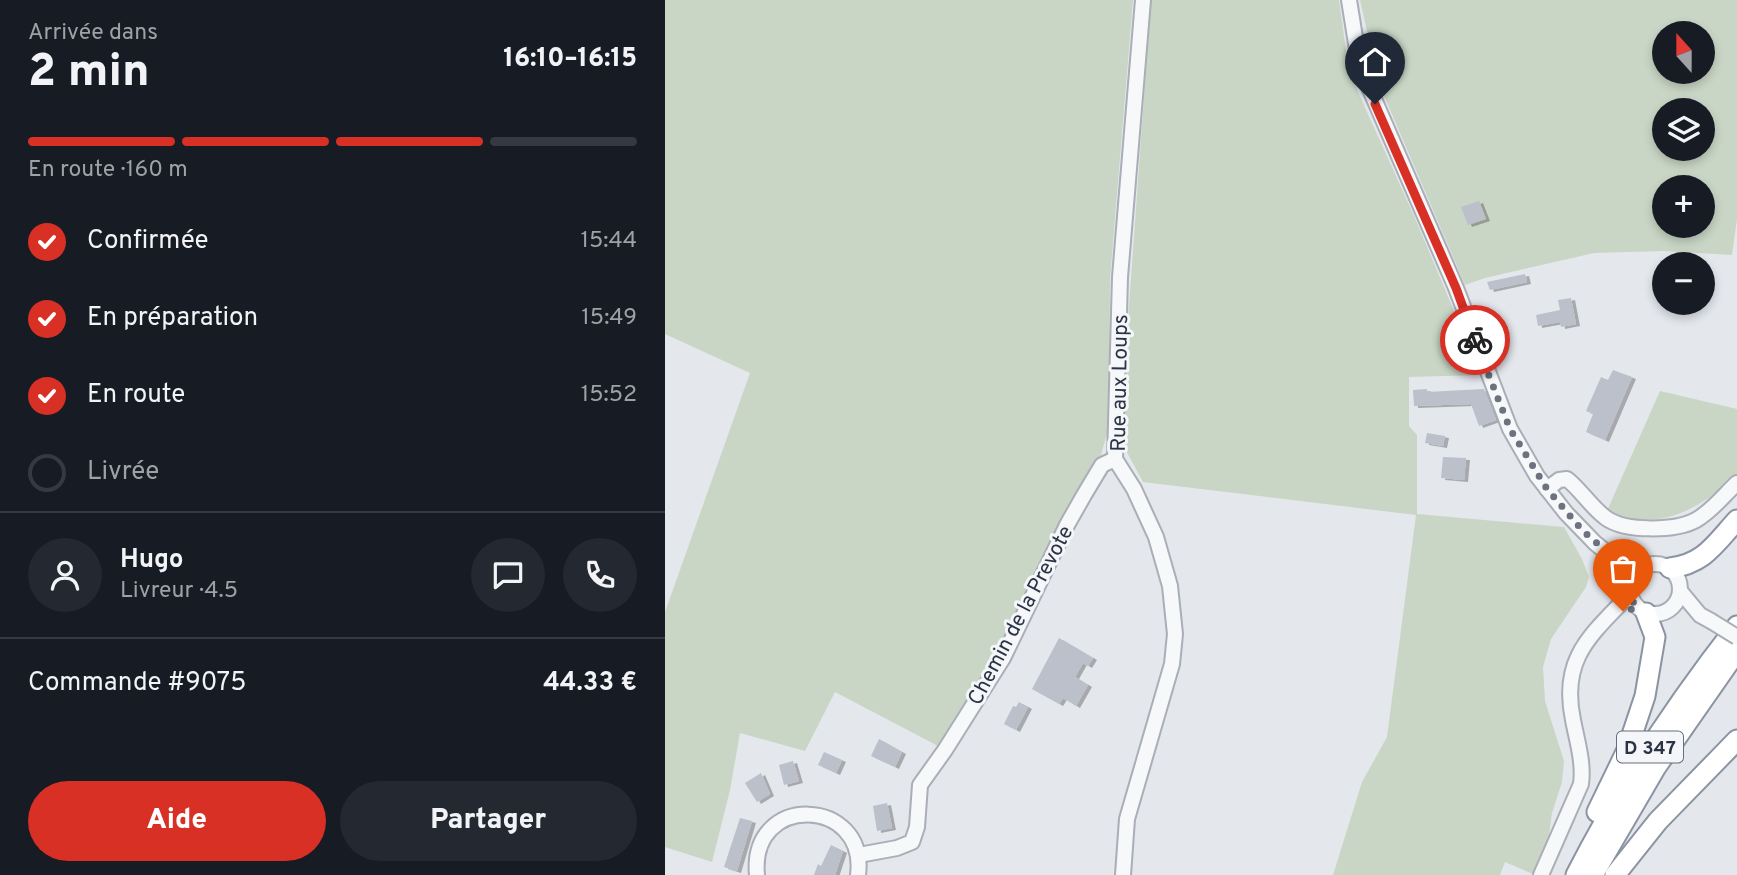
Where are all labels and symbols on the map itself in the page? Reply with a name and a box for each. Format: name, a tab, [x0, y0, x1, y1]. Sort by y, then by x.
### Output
north arrow	[1652, 21, 1715, 84]
pin	[1345, 32, 1405, 104]
courier	[1440, 305, 1510, 375]
street label: Rue aux Loups	[1106, 314, 1135, 452]
street label: Chemin de la Prevote	[963, 521, 1080, 710]
pin	[1593, 539, 1653, 611]
road number: D 347	[1617, 732, 1683, 762]

